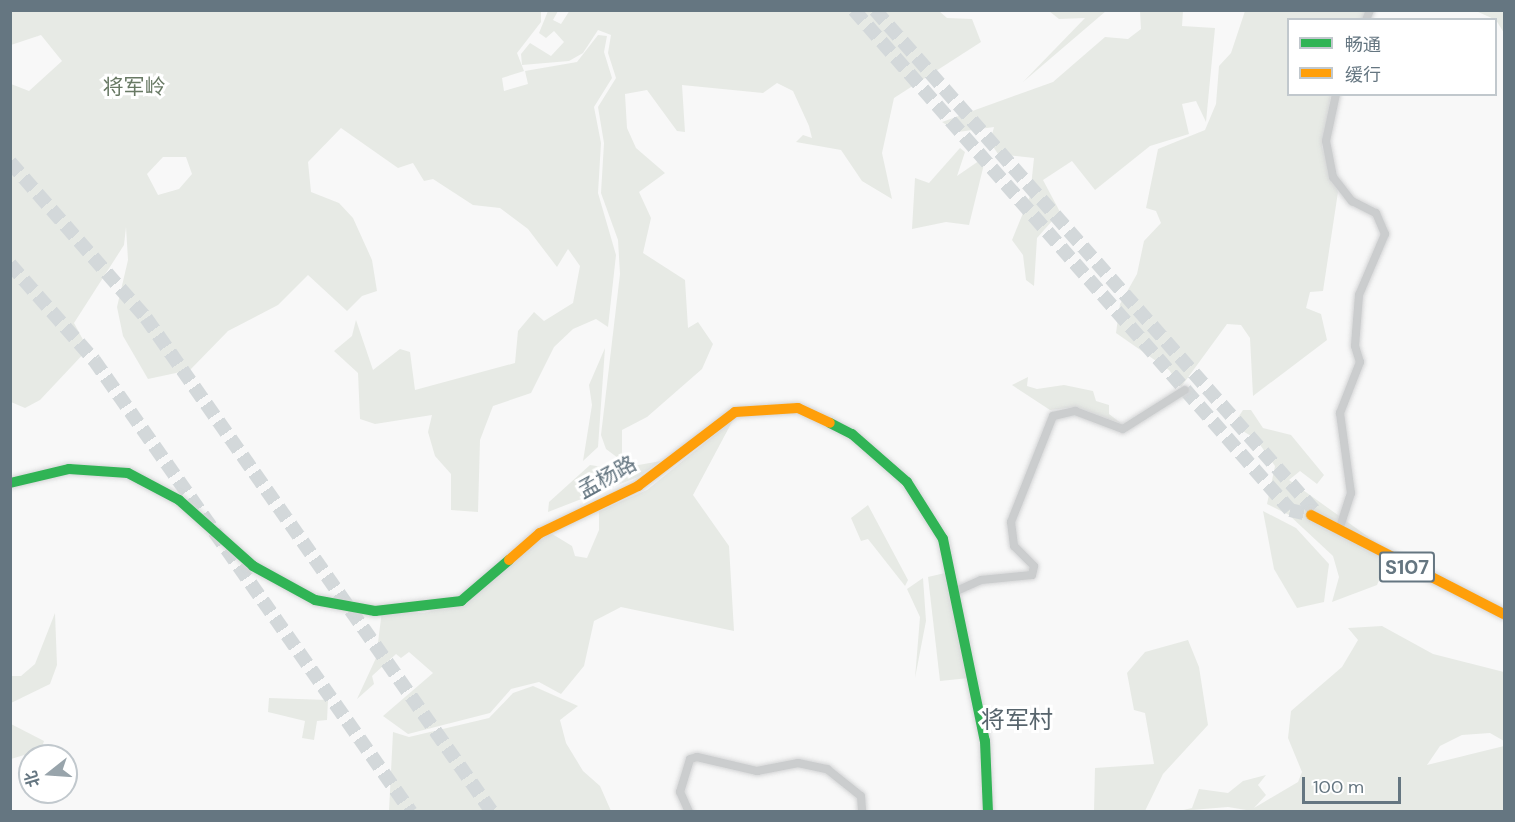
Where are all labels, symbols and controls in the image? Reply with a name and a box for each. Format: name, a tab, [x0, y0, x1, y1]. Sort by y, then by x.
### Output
legend	[1287, 18, 1497, 96]
text: 畅通	[1345, 33, 1381, 57]
text: 缓行	[1345, 63, 1381, 87]
park label: 将军岭	[103, 74, 165, 100]
street label: 孟杨路	[573, 451, 641, 503]
road number: S107	[1378, 550, 1436, 584]
district label: 将军村	[981, 706, 1053, 734]
north arrow	[18, 744, 78, 804]
scale bar	[1305, 765, 1404, 803]
text: 北	[20, 768, 45, 790]
text: 100 m	[1313, 775, 1364, 799]

